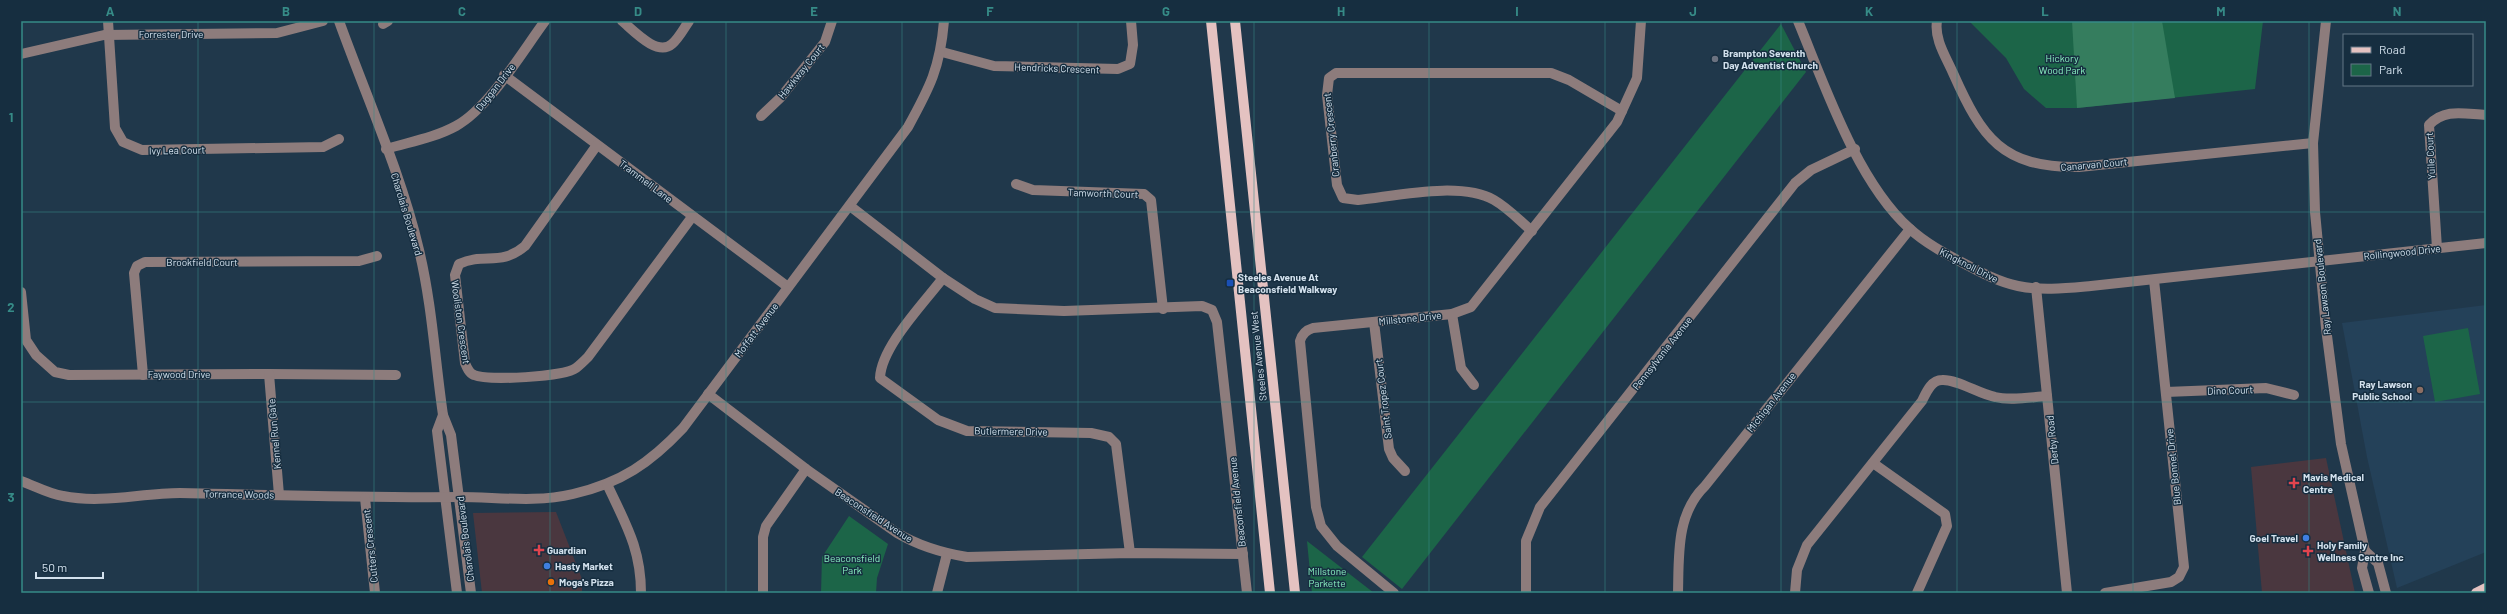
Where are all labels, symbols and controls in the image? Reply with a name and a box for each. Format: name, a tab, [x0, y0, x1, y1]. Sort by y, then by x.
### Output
text: A	[106, 3, 115, 19]
text: B	[282, 3, 290, 19]
text: C	[458, 3, 466, 19]
text: D	[634, 3, 642, 19]
text: E	[810, 3, 818, 19]
text: F	[986, 3, 994, 19]
text: G	[1162, 3, 1170, 19]
text: H	[1337, 3, 1345, 19]
text: I	[1515, 3, 1519, 19]
text: J	[1689, 3, 1697, 19]
text: K	[1865, 3, 1873, 19]
text: L	[2041, 3, 2049, 19]
text: M	[2216, 3, 2226, 19]
text: N	[2393, 3, 2401, 19]
street label: Forrester Drive	[139, 28, 203, 40]
legend	[2343, 34, 2473, 86]
street label: Hawkway Court	[775, 41, 827, 101]
text: Road	[2379, 42, 2406, 56]
place label: Brampton Seventh Day Adventist Church	[1723, 47, 1818, 71]
park label: Hickory Wood Park	[2039, 52, 2085, 76]
marker: Brampton Seventh Day Adventist Church	[1710, 54, 1720, 64]
street label: Duggan Drive	[473, 61, 517, 113]
street label: Hendricks Crescent	[1014, 61, 1100, 75]
text: Park	[2379, 62, 2403, 76]
street label: Cranberry Crescent	[1321, 92, 1341, 178]
text: 1	[9, 109, 13, 125]
street label: Yuile Court	[2423, 132, 2437, 180]
street label: Ivy Lea Court	[149, 144, 206, 156]
street label: Canarvan Court	[2060, 155, 2128, 173]
street label: Trammell Lane	[617, 157, 675, 205]
street label: Charolais Boulevard	[389, 171, 425, 257]
street label: Tamworth Court	[1068, 186, 1139, 200]
street label: Ray Lawson Boulevard	[2311, 238, 2333, 336]
street label: Rollingwood Drive	[2363, 242, 2441, 262]
street label: Kingknoll Drive	[1938, 245, 2000, 285]
street label: Brookfield Court	[166, 256, 238, 268]
place label: Steeles Avenue At Beaconsfield Walkway	[1238, 271, 1337, 295]
marker: Steeles Avenue At Beaconsfield Walkway	[1225, 278, 1235, 288]
street label: Wooliston Crescent	[449, 279, 473, 365]
text: 2	[7, 299, 15, 315]
street label: Moffatt Avenue	[731, 300, 781, 360]
street label: Millstone Drive	[1378, 309, 1442, 327]
street label: Steeles Avenue West	[1247, 310, 1269, 401]
street label: Pennsylvania Avenue	[1630, 314, 1694, 392]
street label: Saint Tropez Court	[1372, 358, 1394, 440]
street label: Faywood Drive	[148, 368, 210, 380]
street label: Michigan Avenue	[1744, 370, 1798, 434]
place label: Ray Lawson Public School	[2352, 378, 2412, 402]
street label: Dino Court	[2207, 383, 2253, 397]
marker: Ray Lawson Public School	[2415, 385, 2425, 395]
street label: Kennel Run Gate	[265, 398, 283, 470]
street label: Derby Road	[2043, 415, 2061, 465]
street label: Butlermere Drive	[974, 424, 1048, 438]
street label: Blue Bonnet Drive	[2163, 428, 2183, 506]
street label: Beaconsfield Avenue	[1226, 456, 1248, 548]
place label: Mavis Medical Centre	[2303, 471, 2364, 495]
marker: Mavis Medical Centre	[2288, 477, 2300, 489]
street label: Beaconsfield Avenue	[833, 485, 915, 545]
street label: Torrance Woods	[204, 487, 274, 501]
text: 3	[7, 489, 15, 505]
street label: Charolais Boulevard	[454, 496, 476, 582]
street label: Cutters Crescent	[360, 508, 380, 583]
place label: Goel Travel	[2249, 532, 2298, 544]
marker: Goel Travel	[2301, 533, 2311, 543]
place label: Holy Family Wellness Centre Inc	[2317, 539, 2404, 563]
place label: Guardian	[547, 544, 587, 556]
marker: Guardian	[534, 545, 544, 555]
marker: Holy Family Wellness Centre Inc	[2302, 545, 2314, 557]
park label: Beaconsfield Park	[824, 552, 880, 576]
scale bar	[36, 554, 103, 580]
text: 50 m	[42, 560, 67, 574]
place label: Hasty Market	[555, 560, 613, 572]
marker: Hasty Market	[542, 561, 552, 571]
park label: Millstone Parkette	[1308, 565, 1346, 589]
place label: Moga's Pizza	[559, 576, 614, 588]
marker: Moga's Pizza	[546, 577, 556, 587]

